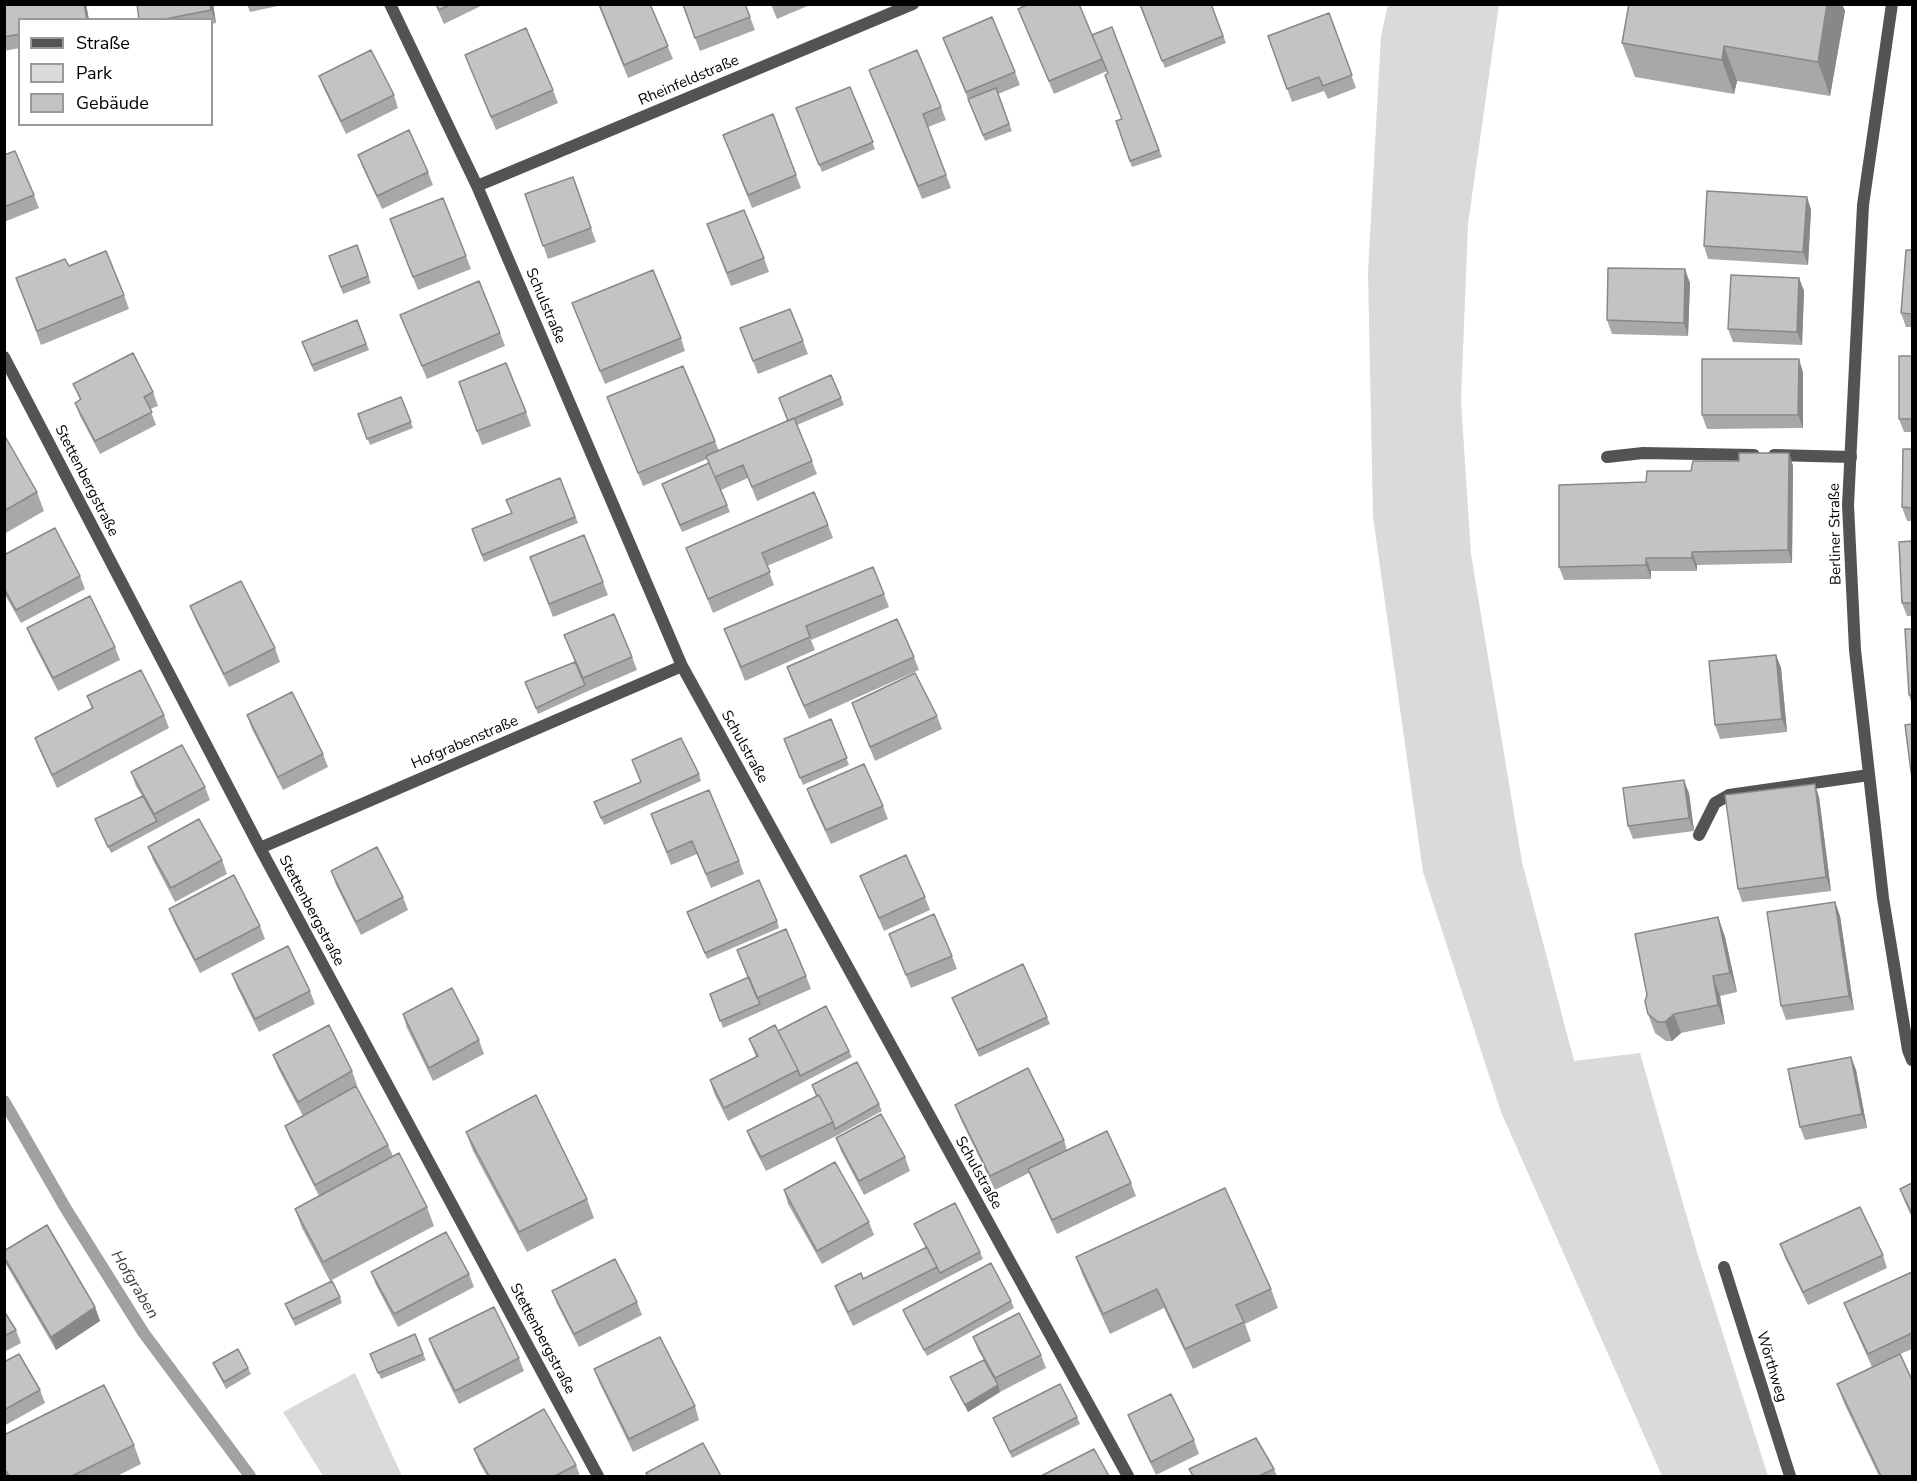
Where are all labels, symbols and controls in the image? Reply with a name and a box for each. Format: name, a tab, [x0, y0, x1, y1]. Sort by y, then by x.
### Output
legend	[18, 18, 213, 126]
text: Straße	[76, 31, 130, 55]
street label: Rheinfeldstraße	[636, 52, 742, 110]
text: Park	[76, 61, 112, 85]
text: Gebäude	[76, 91, 149, 115]
street label: Schulstraße	[521, 266, 569, 346]
street label: Stettenbergstraße	[50, 422, 122, 540]
street label: Berliner Straße	[1826, 483, 1846, 585]
street label: Schulstraße	[717, 708, 771, 786]
street label: Hofgrabenstraße	[409, 712, 521, 774]
street label: Stettenbergstraße	[274, 853, 348, 969]
street label: Schulstraße	[951, 1134, 1005, 1212]
water label: Hofgraben	[106, 1247, 162, 1323]
street label: Stettenbergstraße	[505, 1281, 579, 1397]
street label: Wörthweg	[1752, 1330, 1790, 1404]

